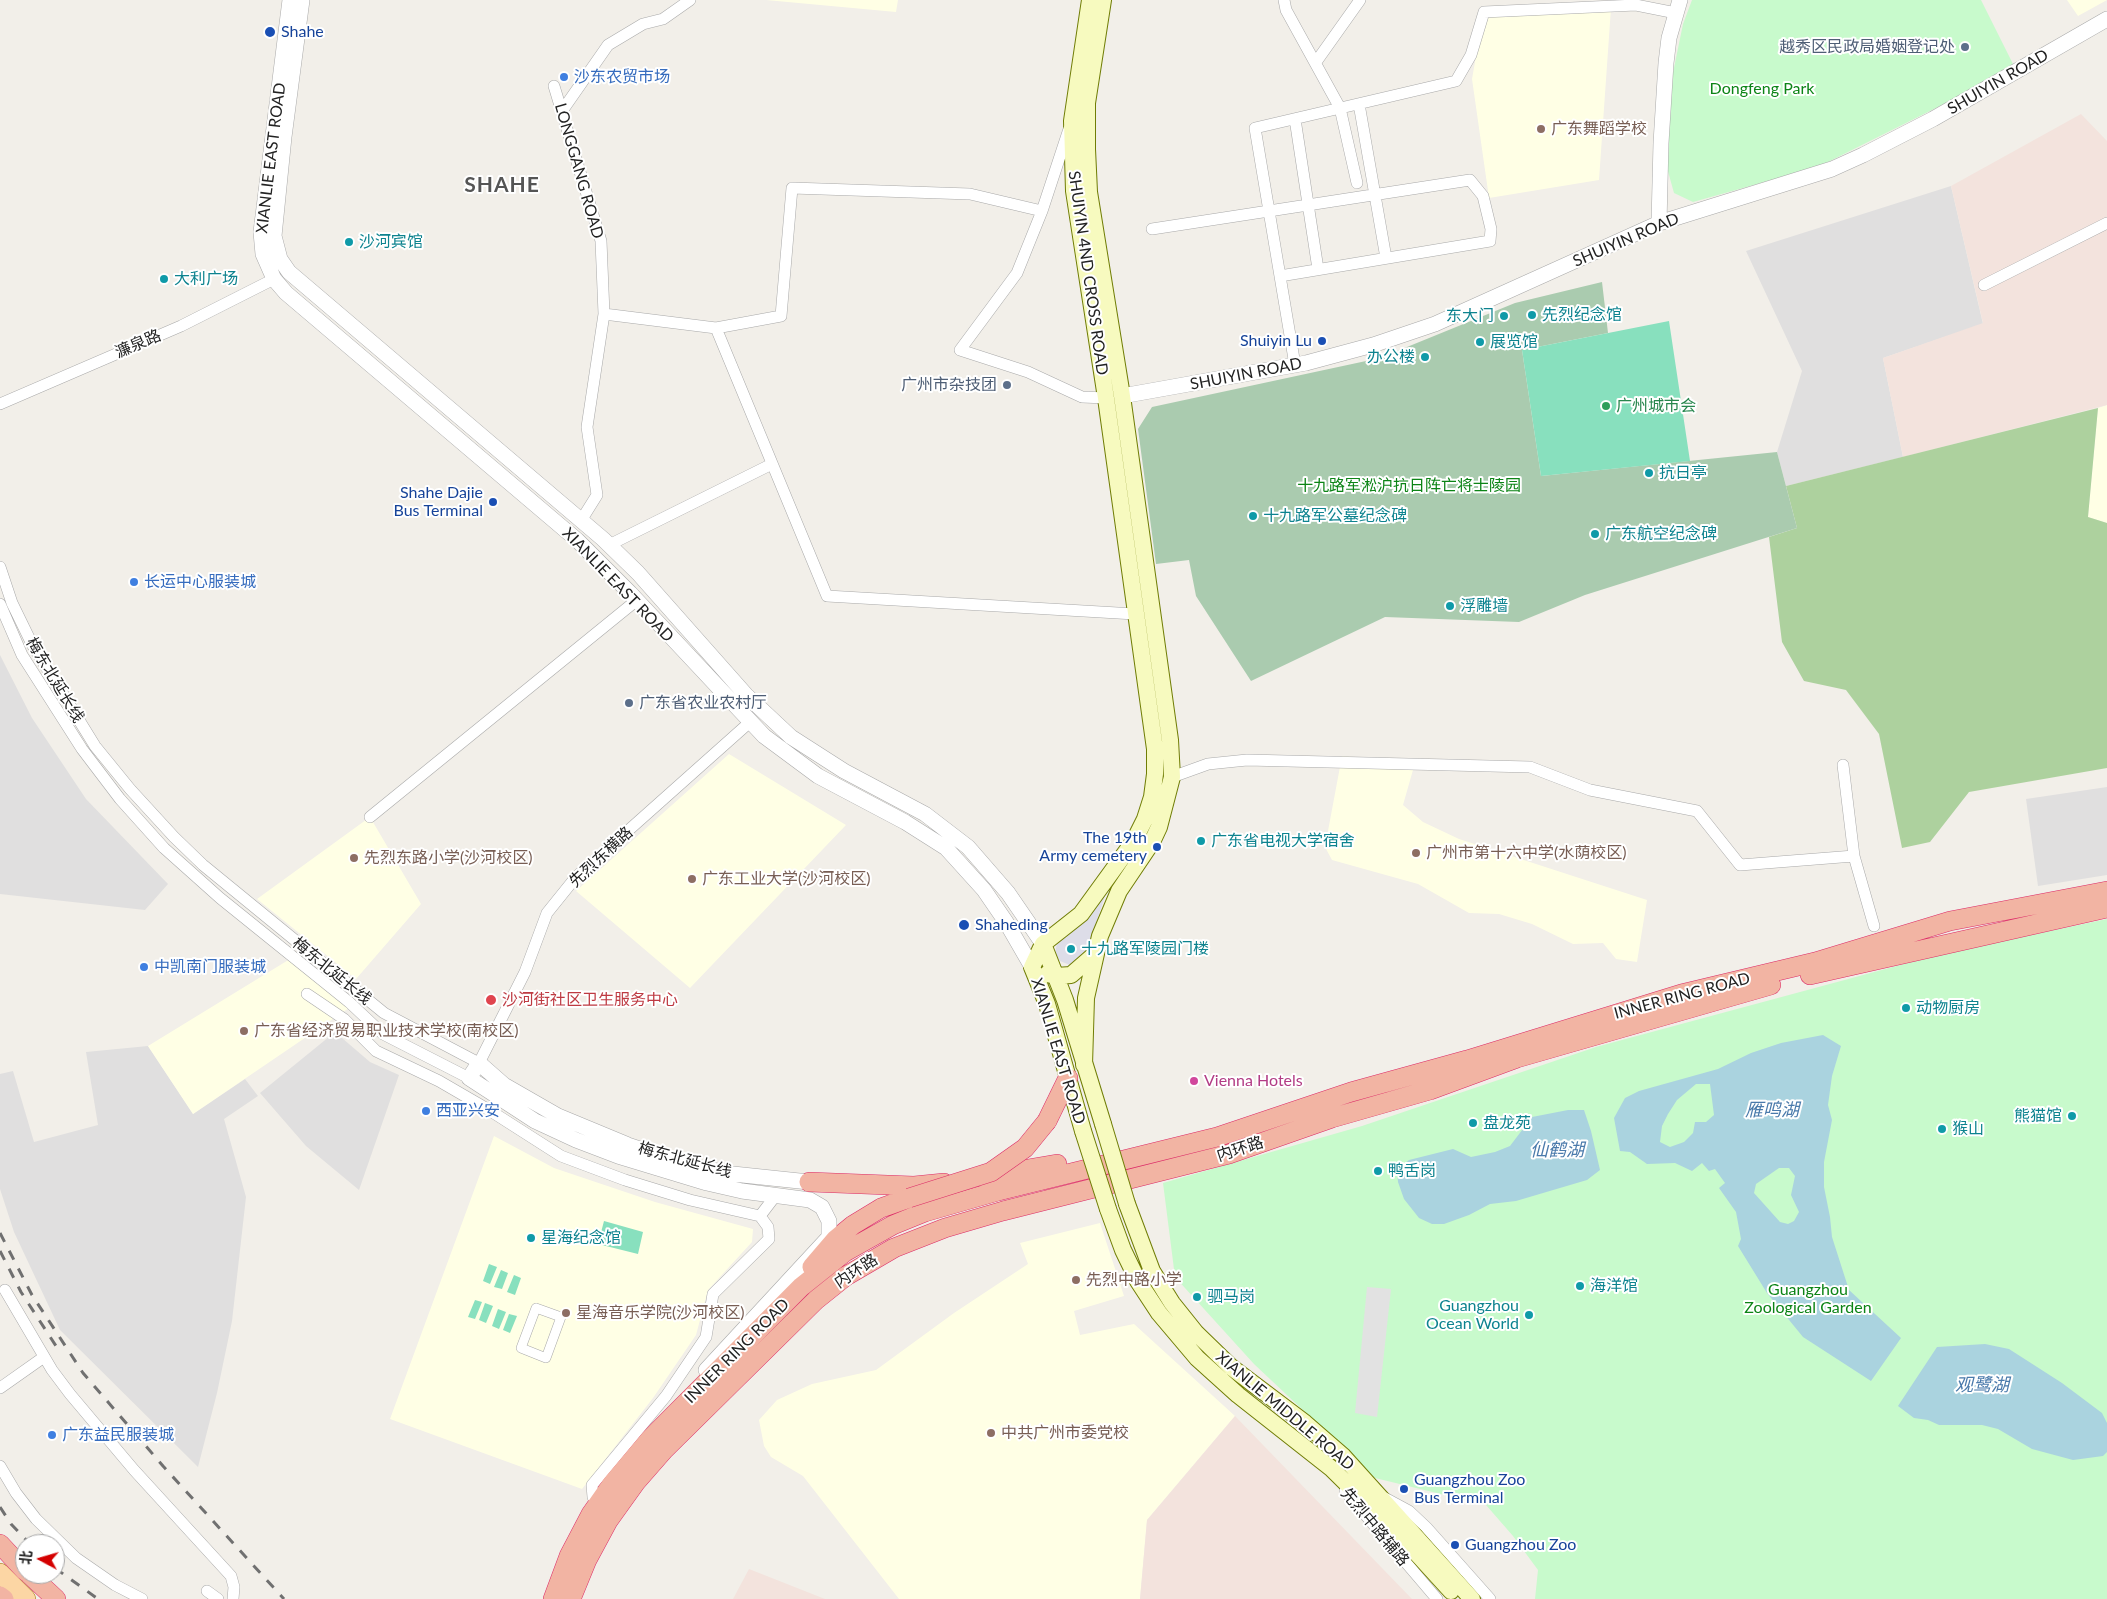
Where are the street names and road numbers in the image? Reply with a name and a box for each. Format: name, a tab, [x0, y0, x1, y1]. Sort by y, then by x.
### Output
street label: SHUIYIN ROAD	[1944, 45, 2052, 119]
street label: XIANLIE EAST ROAD	[252, 82, 290, 234]
street label: LONGGANG ROAD	[550, 101, 608, 241]
street label: SHUIYIN 4ND CROSS ROAD	[1064, 170, 1112, 376]
street label: SHUIYIN ROAD	[1570, 209, 1682, 271]
street label: 濂泉路	[112, 326, 164, 362]
street label: SHUIYIN ROAD	[1189, 354, 1303, 394]
street label: XIANLIE EAST ROAD	[558, 524, 678, 646]
street label: 梅东北延长线	[22, 634, 88, 726]
street label: 先烈东横路	[565, 823, 637, 891]
street label: 梅东北延长线	[289, 933, 375, 1009]
street label: INNER RING ROAD	[1612, 969, 1752, 1023]
street label: XIANLIE EAST ROAD	[1027, 976, 1089, 1126]
street label: 内环路	[1214, 1132, 1266, 1166]
street label: 梅东北延长线	[636, 1138, 734, 1182]
street label: 内环路	[831, 1250, 881, 1292]
street label: INNER RING ROAD	[681, 1295, 793, 1407]
street label: XIANLIE MIDDLE ROAD	[1212, 1348, 1358, 1474]
street label: 先烈中路辅路	[1337, 1484, 1413, 1570]

